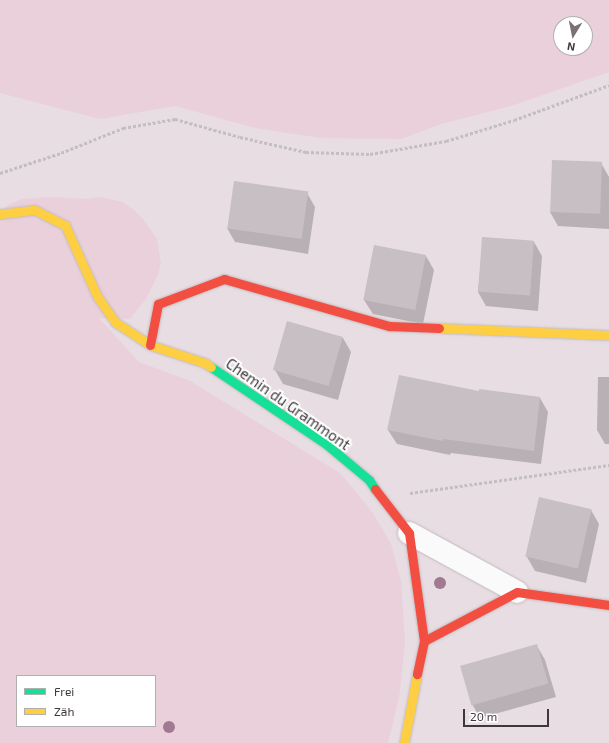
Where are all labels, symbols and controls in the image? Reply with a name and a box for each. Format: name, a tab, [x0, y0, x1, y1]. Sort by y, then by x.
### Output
north arrow	[553, 16, 593, 56]
text: N	[566, 40, 576, 54]
street label: Chemin du Grammont	[222, 354, 354, 454]
legend	[16, 675, 156, 727]
text: Frei	[54, 684, 74, 698]
scale bar	[465, 701, 551, 727]
text: Zäh	[54, 704, 74, 718]
text: 20 m	[470, 709, 497, 723]

